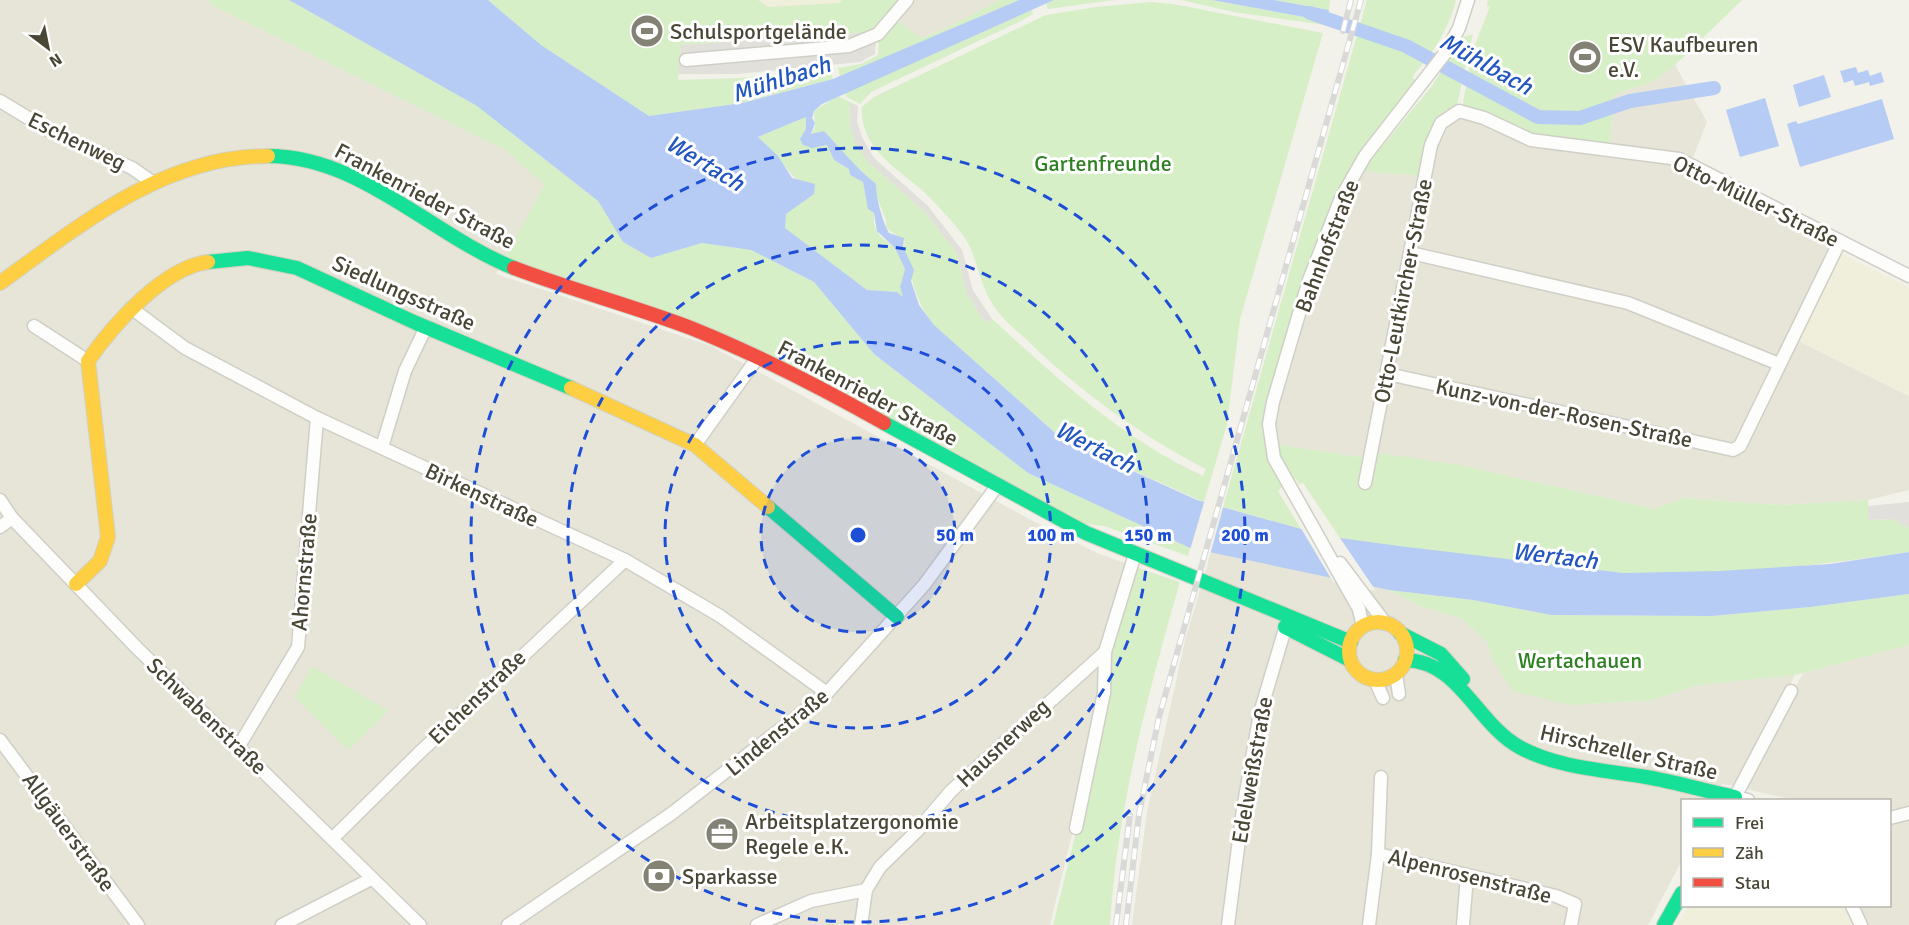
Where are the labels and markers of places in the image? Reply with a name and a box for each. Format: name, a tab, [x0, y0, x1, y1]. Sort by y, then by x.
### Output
sports icon: Schulsportgelände	[629, 13, 665, 49]
place label: Schulsportgelände	[670, 18, 847, 45]
place label: ESV Kaufbeuren e.V.	[1608, 31, 1758, 83]
sports icon: ESV Kaufbeuren e.V.	[1567, 39, 1603, 75]
centre of rings	[848, 525, 868, 545]
place label: Arbeitsplatzergonomie Regele e.K.	[745, 808, 959, 860]
office icon: Arbeitsplatzergonomie Regele e.K.	[704, 816, 740, 852]
bank icon: Sparkasse	[641, 858, 677, 894]
place label: Sparkasse	[682, 863, 778, 890]

